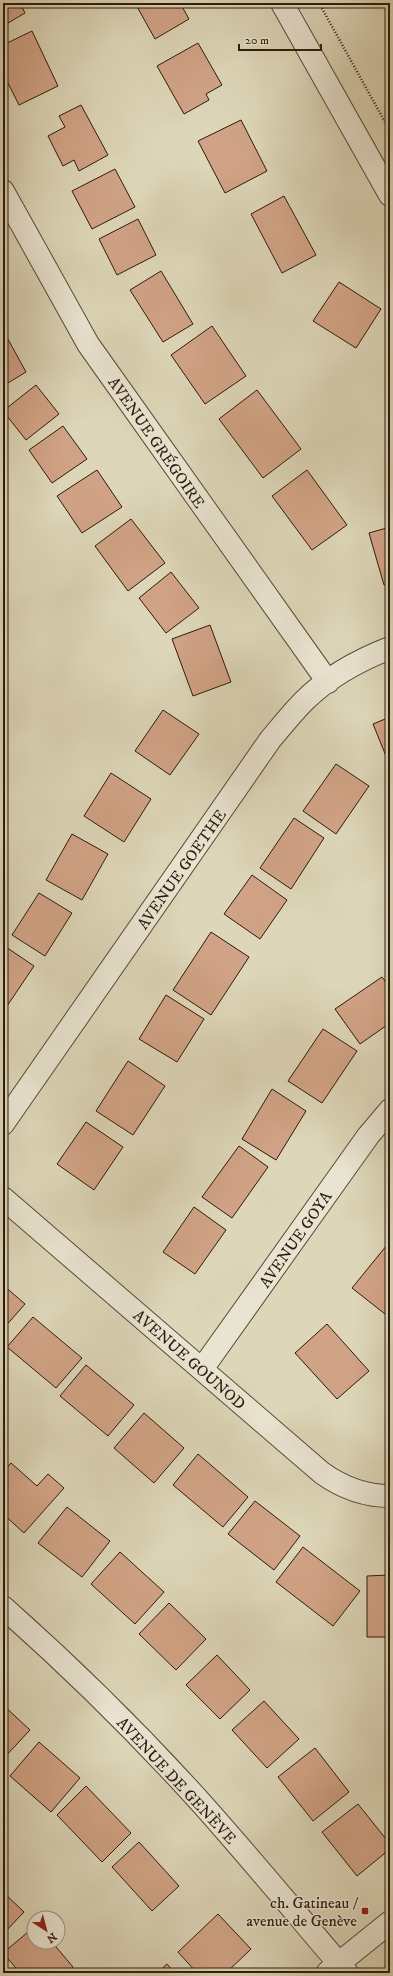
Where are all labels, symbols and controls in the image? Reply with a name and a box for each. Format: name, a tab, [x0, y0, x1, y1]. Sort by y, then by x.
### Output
scale bar	[239, 26, 321, 52]
text: 20 m	[245, 33, 269, 48]
street label: AVENUE GRÉGOIRE	[103, 373, 209, 512]
street label: AVENUE GOETHE	[133, 806, 231, 933]
street label: AVENUE GOYA	[255, 1187, 337, 1292]
street label: AVENUE GOUNOD	[129, 1306, 250, 1414]
street label: AVENUE DE GENÈVE	[112, 1713, 240, 1848]
place label: ch. Gatineau / avenue de Genève	[246, 1893, 359, 1931]
marker: ch. Gatineau / avenue de Genève	[360, 1906, 370, 1916]
north arrow	[26, 1910, 66, 1950]
text: N	[44, 1929, 59, 1946]

